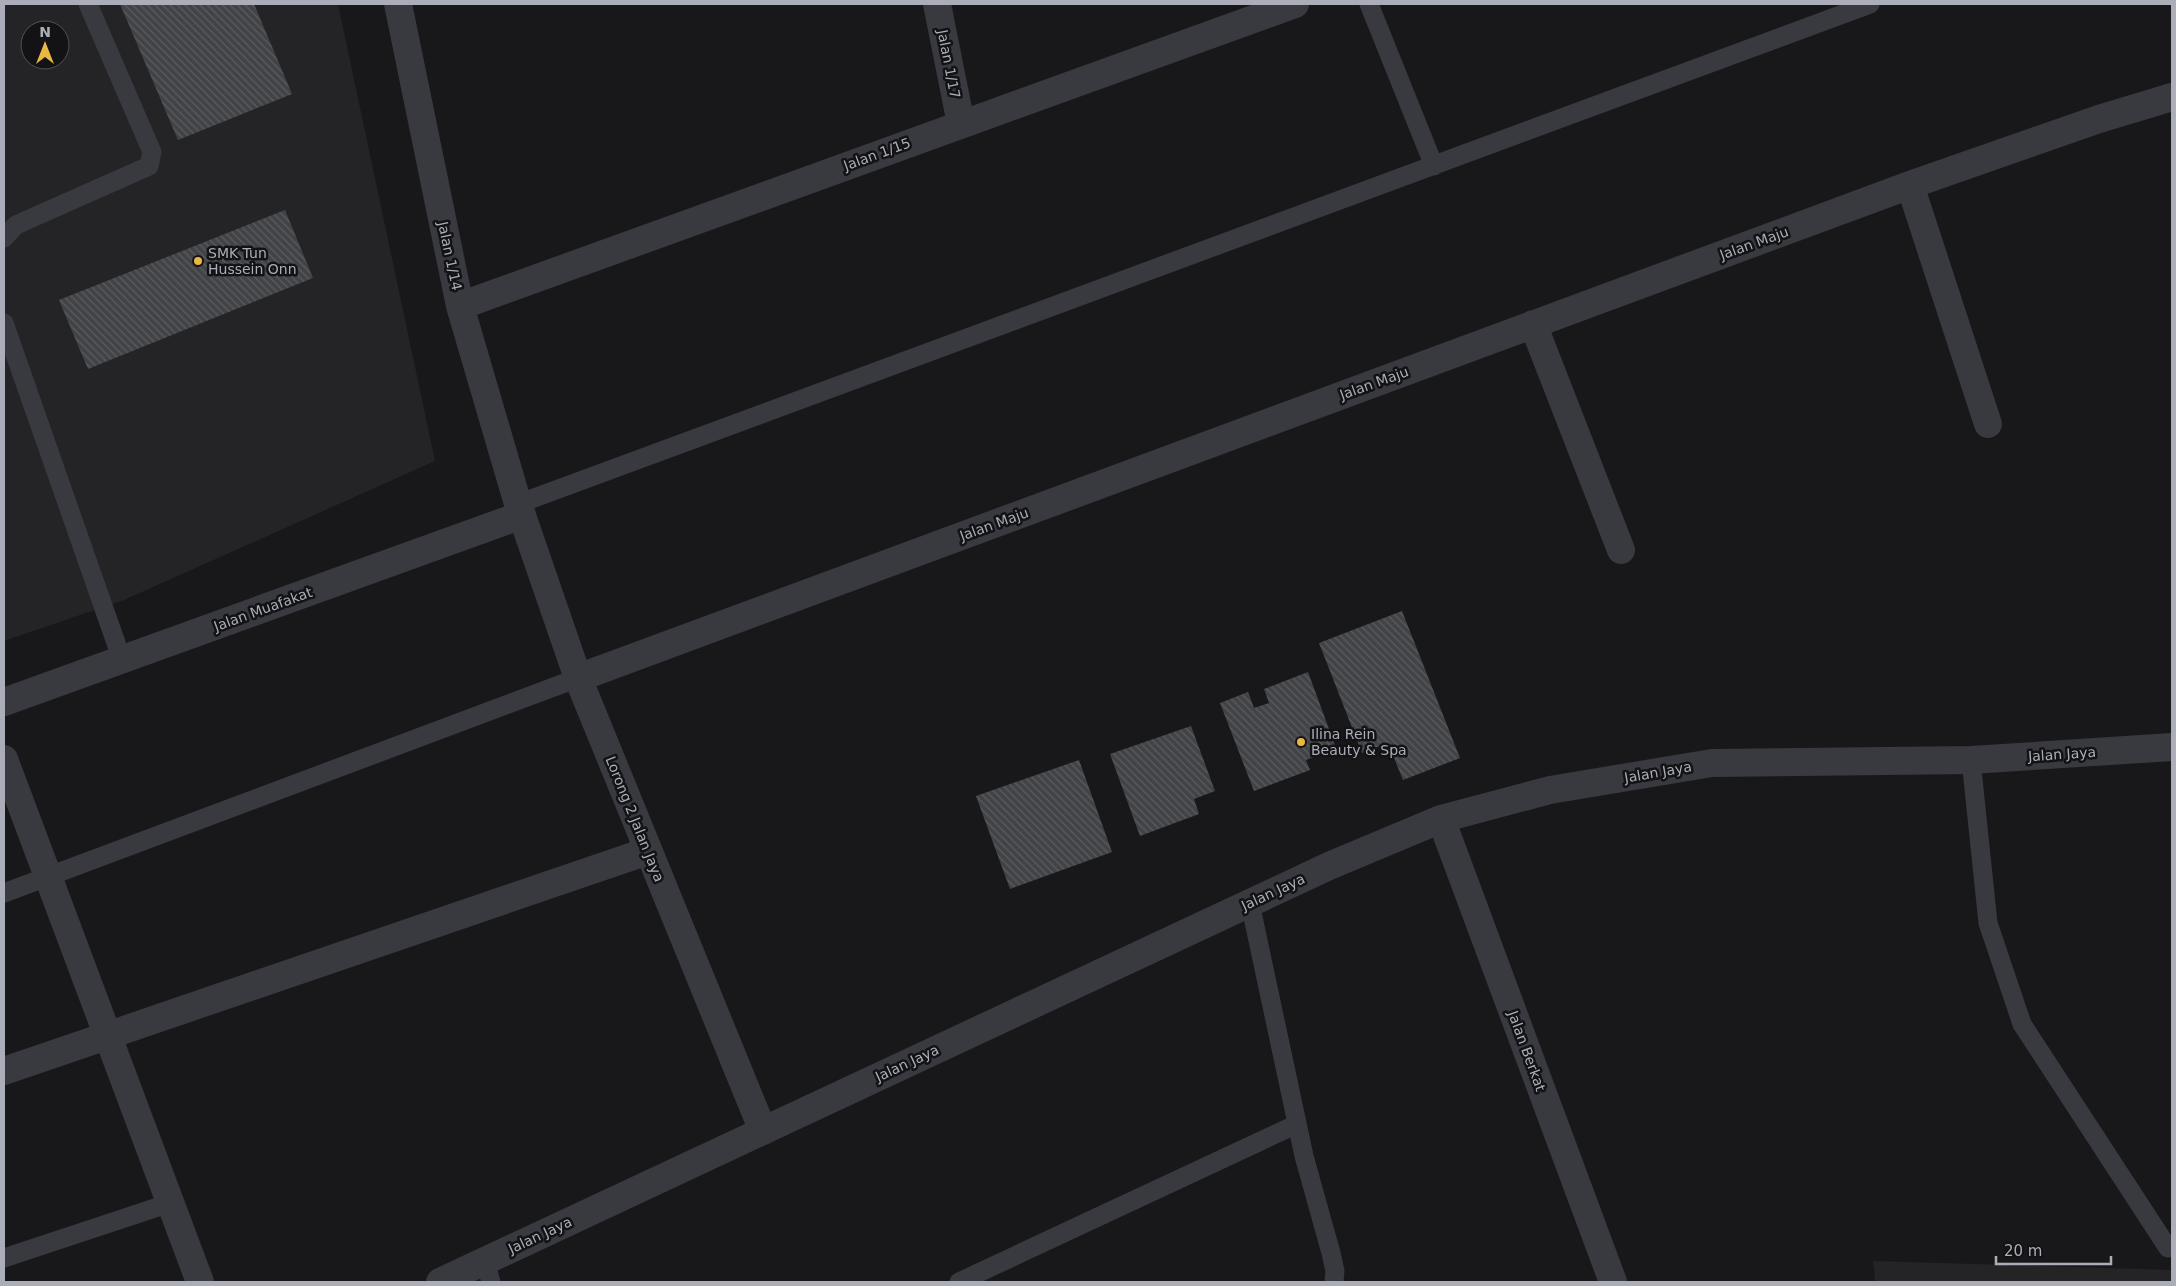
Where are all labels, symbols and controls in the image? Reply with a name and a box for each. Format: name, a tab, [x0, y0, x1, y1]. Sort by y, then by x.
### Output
north arrow	[20, 20, 70, 70]
text: N	[39, 24, 51, 40]
street label: Jalan 1/17	[934, 27, 964, 100]
street label: Jalan 1/15	[840, 135, 913, 174]
street label: Jalan 1/14	[435, 219, 465, 292]
street label: Jalan Maju	[1717, 223, 1791, 263]
place label: SMK Tun Hussein Onn	[208, 245, 297, 277]
marker: SMK Tun Hussein Onn	[192, 255, 204, 267]
street label: Jalan Maju	[1337, 363, 1411, 403]
street label: Jalan Maju	[957, 504, 1031, 544]
street label: Jalan Muafakat	[211, 584, 315, 635]
place label: Ilina Rein Beauty & Spa	[1311, 726, 1407, 758]
marker: Ilina Rein Beauty & Spa	[1295, 736, 1307, 748]
street label: Jalan Jaya	[2026, 744, 2097, 764]
street label: Lorong 2 Jalan Jaya	[603, 754, 667, 884]
street label: Jalan Jaya	[1622, 758, 1693, 786]
street label: Jalan Jaya	[1238, 870, 1307, 914]
street label: Jalan Berkat	[1505, 1008, 1549, 1094]
street label: Jalan Jaya	[872, 1041, 941, 1085]
street label: Jalan Jaya	[505, 1213, 574, 1257]
scale bar	[1996, 1234, 2111, 1266]
text: 20 m	[2004, 1242, 2042, 1260]

